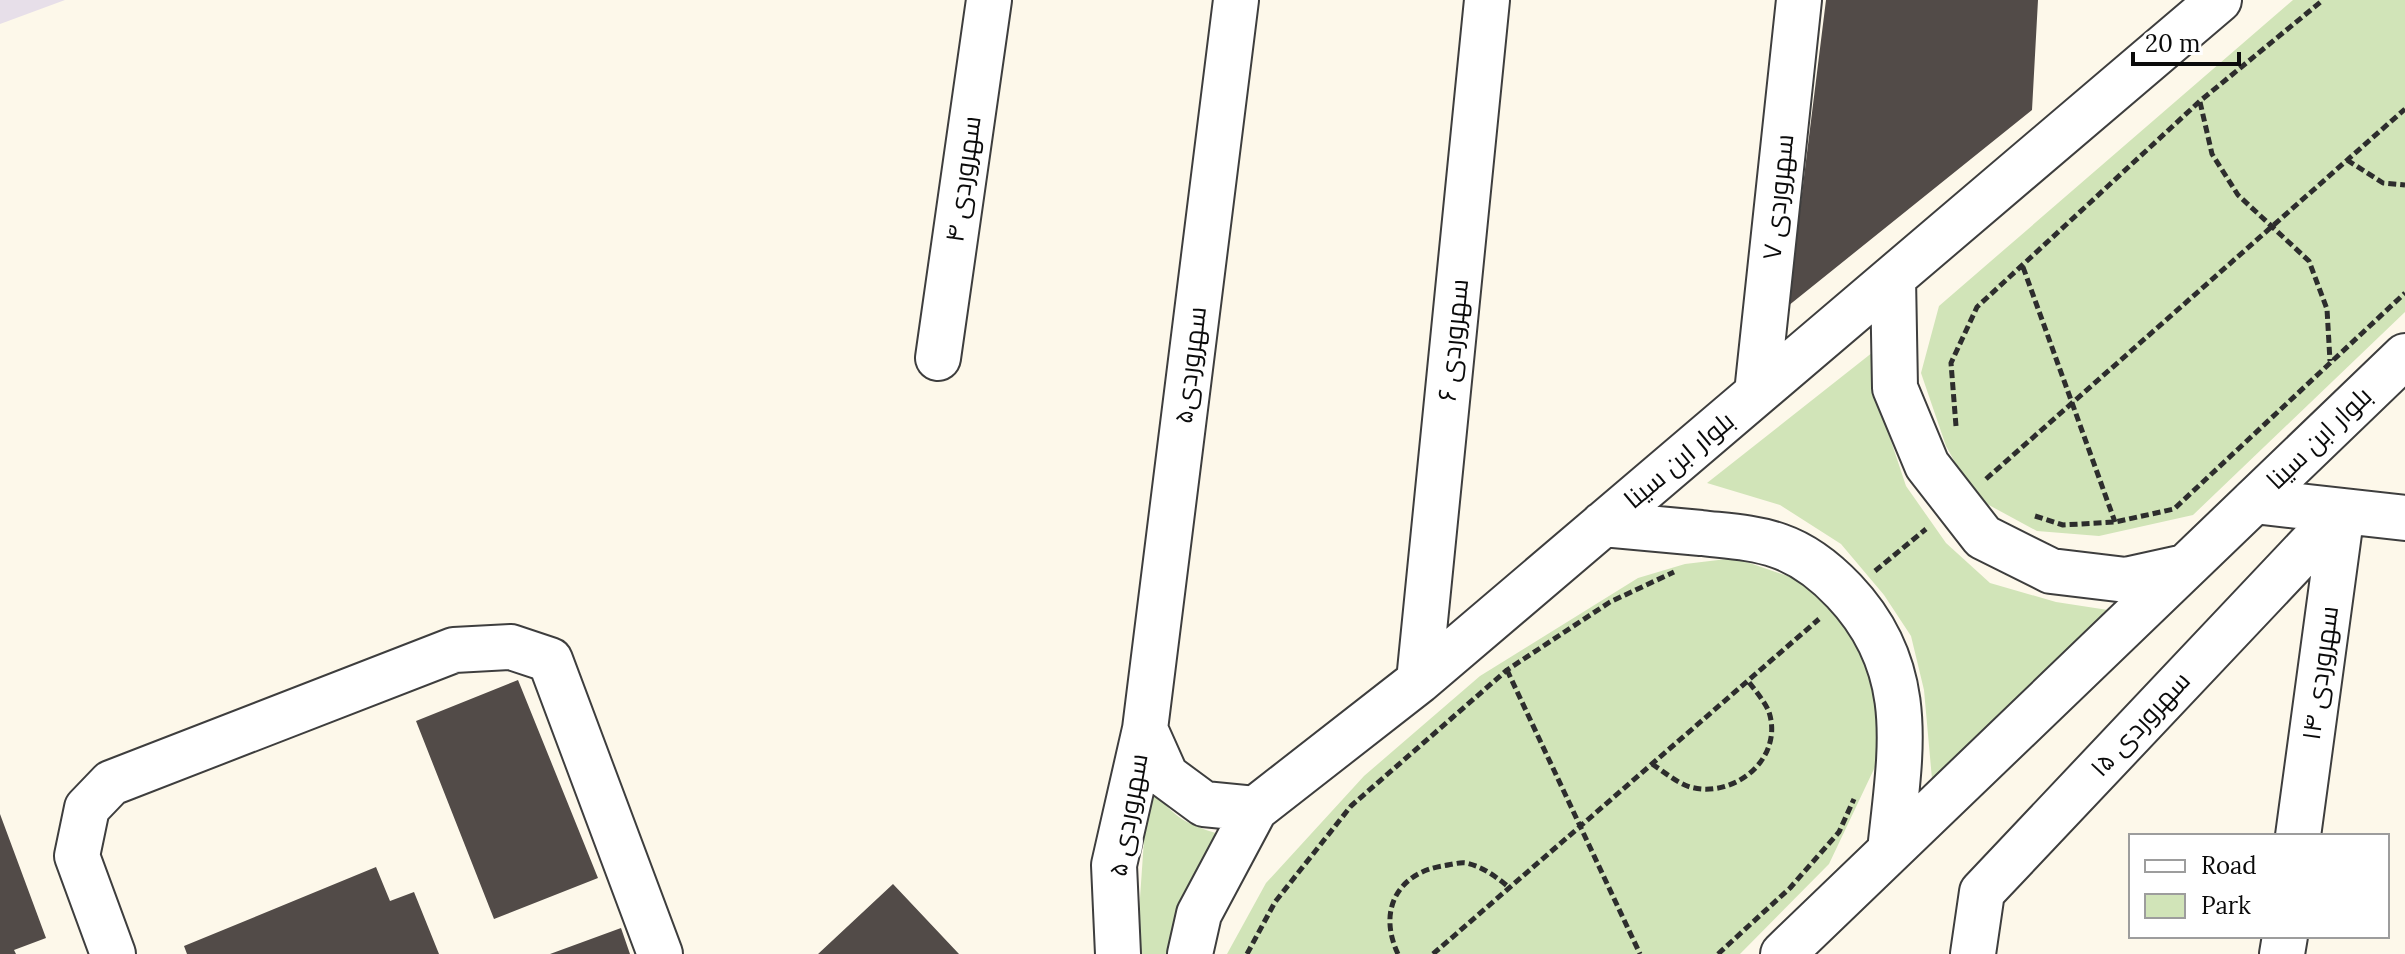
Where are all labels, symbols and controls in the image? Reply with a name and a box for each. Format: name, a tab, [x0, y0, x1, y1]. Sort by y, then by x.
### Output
scale bar	[2133, 16, 2239, 66]
text: 20 m	[2145, 28, 2201, 59]
street label: سهروردی ۴	[937, 114, 988, 244]
street label: سهروردی ۷	[1754, 132, 1801, 262]
street label: سهروردی ۶	[1430, 277, 1475, 403]
street label: سهروردی۵	[1166, 305, 1213, 425]
street label: بلوار ابن سینا	[2259, 379, 2378, 496]
street label: بلوار ابن سینا	[1617, 404, 1741, 515]
street label: سهروردی ۱۴	[2294, 604, 2345, 742]
street label: سهروردی ۱۵	[2082, 664, 2197, 783]
street label: سهروردی ۵	[1100, 751, 1155, 879]
legend	[2129, 834, 2389, 938]
text: Road	[2201, 850, 2257, 881]
text: Park	[2201, 890, 2251, 921]

